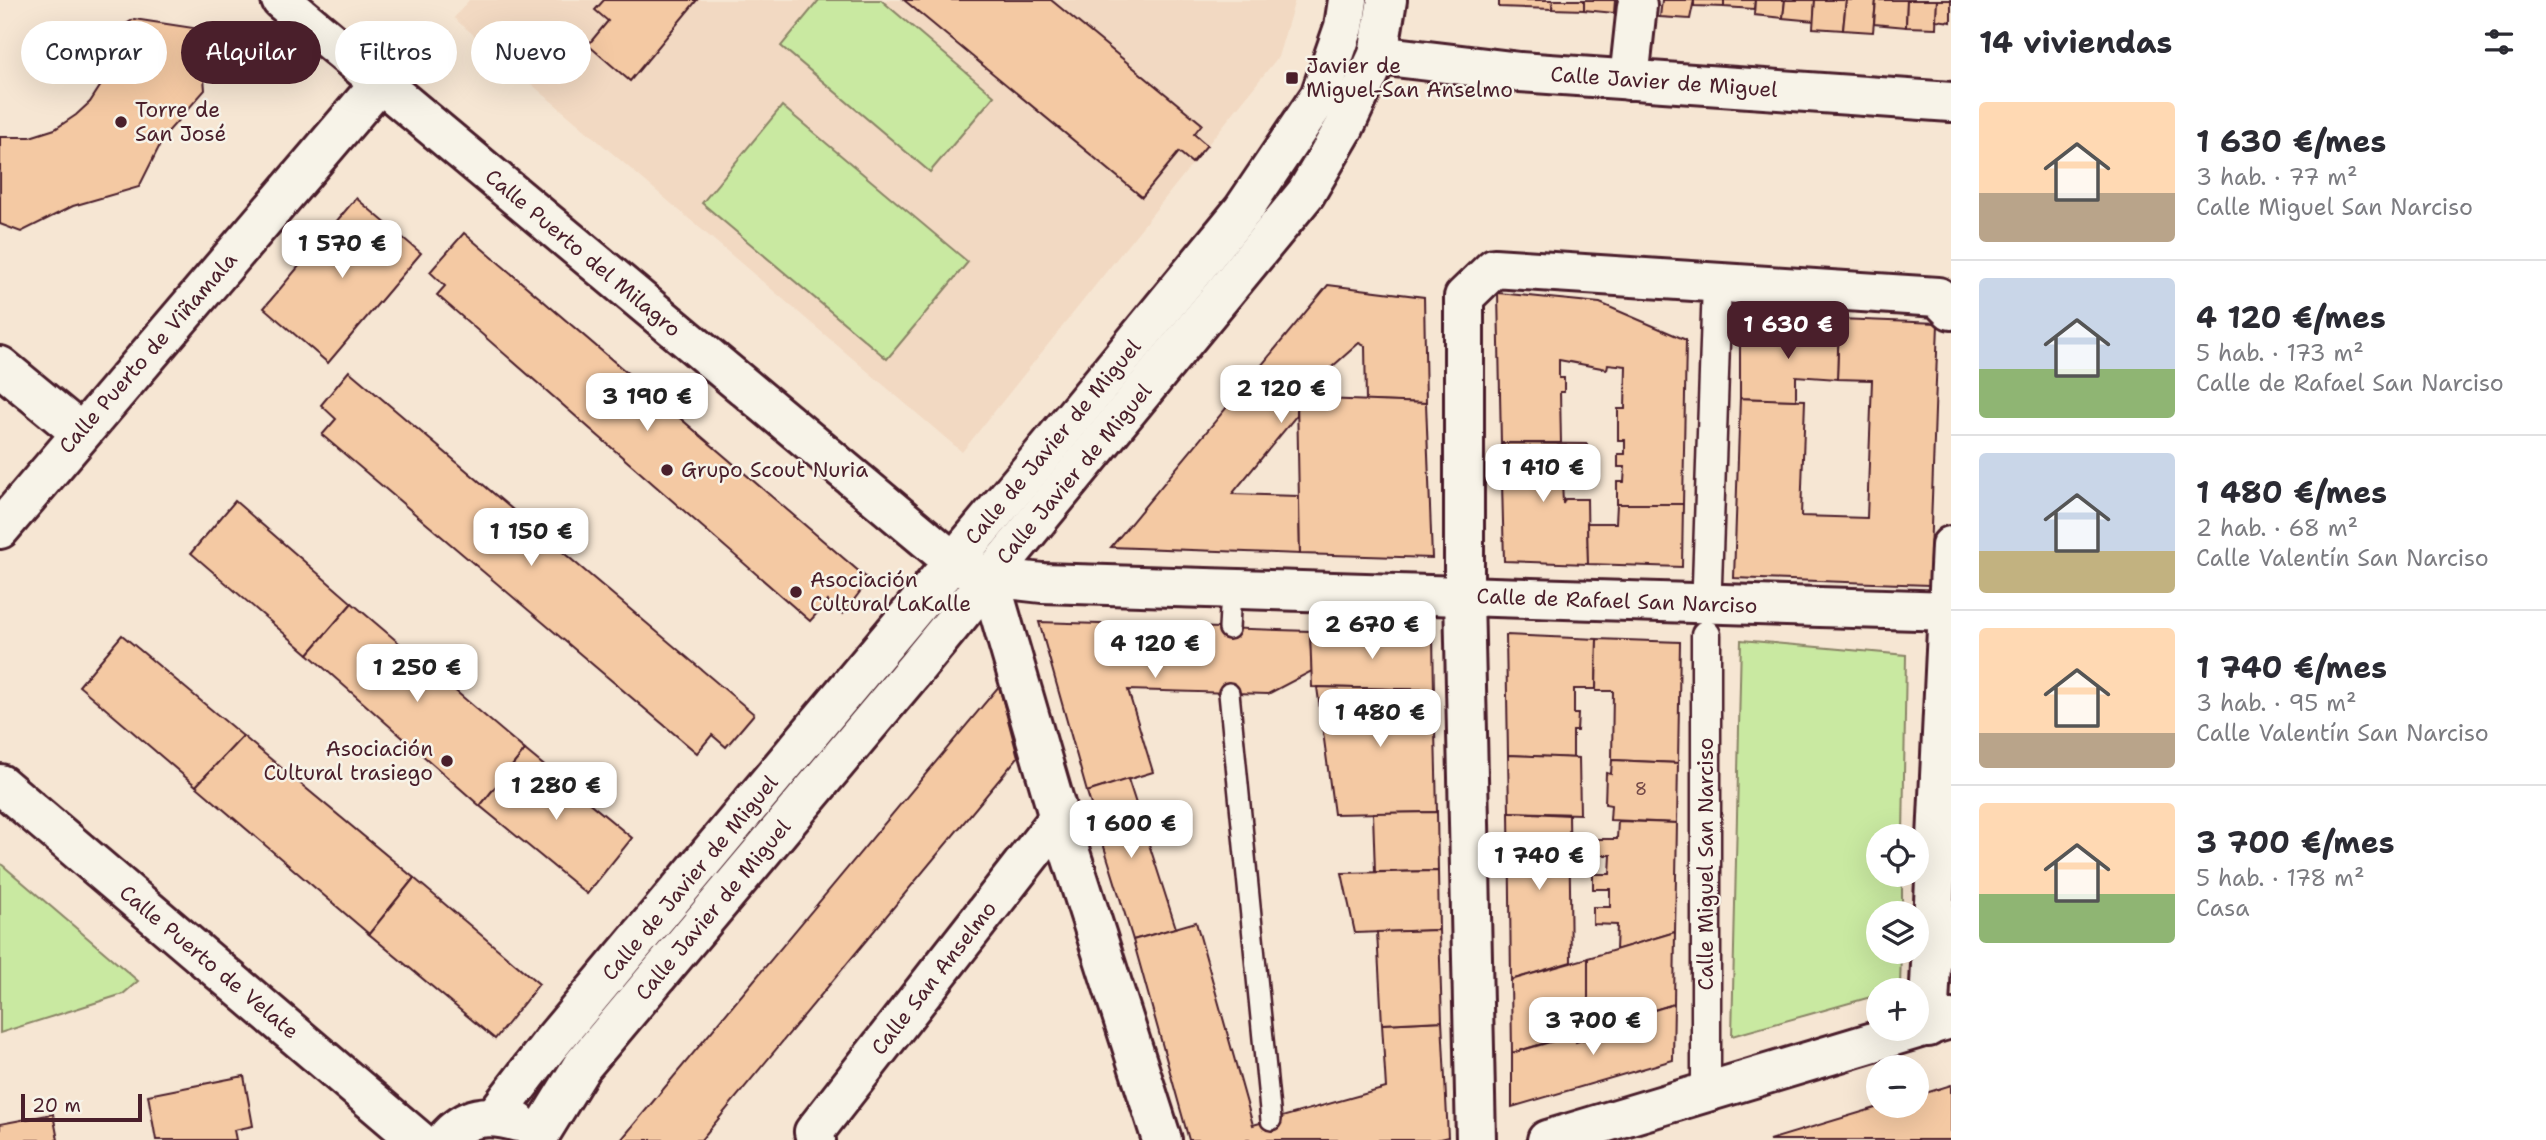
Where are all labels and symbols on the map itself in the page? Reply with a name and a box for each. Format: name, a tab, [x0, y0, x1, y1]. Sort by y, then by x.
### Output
place label: Javier de Miguel-San Anselmo	[1306, 52, 1513, 104]
street label: Calle Javier de Miguel	[1549, 60, 1779, 104]
marker: Javier de Miguel-San Anselmo	[1284, 70, 1300, 86]
place label: Torre de San José	[135, 96, 226, 148]
marker: Torre de San José	[113, 114, 129, 130]
street label: Calle Puerto del Milagro	[479, 163, 687, 343]
pin: 1 570 €	[277, 220, 407, 280]
street label: Calle Puerto de Viñamala	[53, 246, 243, 460]
pin: 1 630 €	[1723, 302, 1853, 361]
street label: Calle de Javier de Miguel	[959, 333, 1148, 551]
pin: 2 120 €	[1216, 366, 1346, 425]
pin: 3 190 €	[582, 374, 712, 433]
street label: Calle Javier de Miguel	[990, 377, 1158, 570]
pin: 1 410 €	[1478, 444, 1608, 504]
place label: Grupo Scout Nuria	[681, 456, 868, 484]
marker: Grupo Scout Nuria	[659, 462, 675, 478]
pin: 1 150 €	[466, 508, 596, 568]
place label: Asociación Cultural LaKalle	[810, 566, 971, 618]
street label: Calle de Rafael San Narciso	[1476, 582, 1758, 620]
marker: Asociación Cultural LaKalle	[788, 584, 804, 600]
pin: 2 670 €	[1307, 602, 1437, 661]
pin: 4 120 €	[1090, 620, 1220, 680]
pin: 1 250 €	[352, 644, 482, 704]
pin: 1 480 €	[1315, 690, 1445, 749]
place label: Asociación Cultural trasiego	[263, 735, 433, 787]
street label: Calle Miguel San Narciso	[1692, 738, 1720, 990]
marker: Asociación Cultural trasiego	[439, 753, 455, 769]
pin: 1 280 €	[491, 762, 621, 822]
street label: Calle de Javier de Miguel	[596, 769, 785, 987]
house number: 8	[1635, 777, 1647, 801]
pin: 1 600 €	[1066, 800, 1196, 860]
street label: Calle Javier de Miguel	[629, 813, 797, 1006]
pin: 1 740 €	[1474, 832, 1604, 892]
street label: Calle Puerto de Velate	[113, 879, 305, 1045]
street label: Calle San Anselmo	[865, 895, 1003, 1061]
pin: 3 700 €	[1528, 998, 1658, 1057]
scale bar	[21, 1091, 142, 1123]

